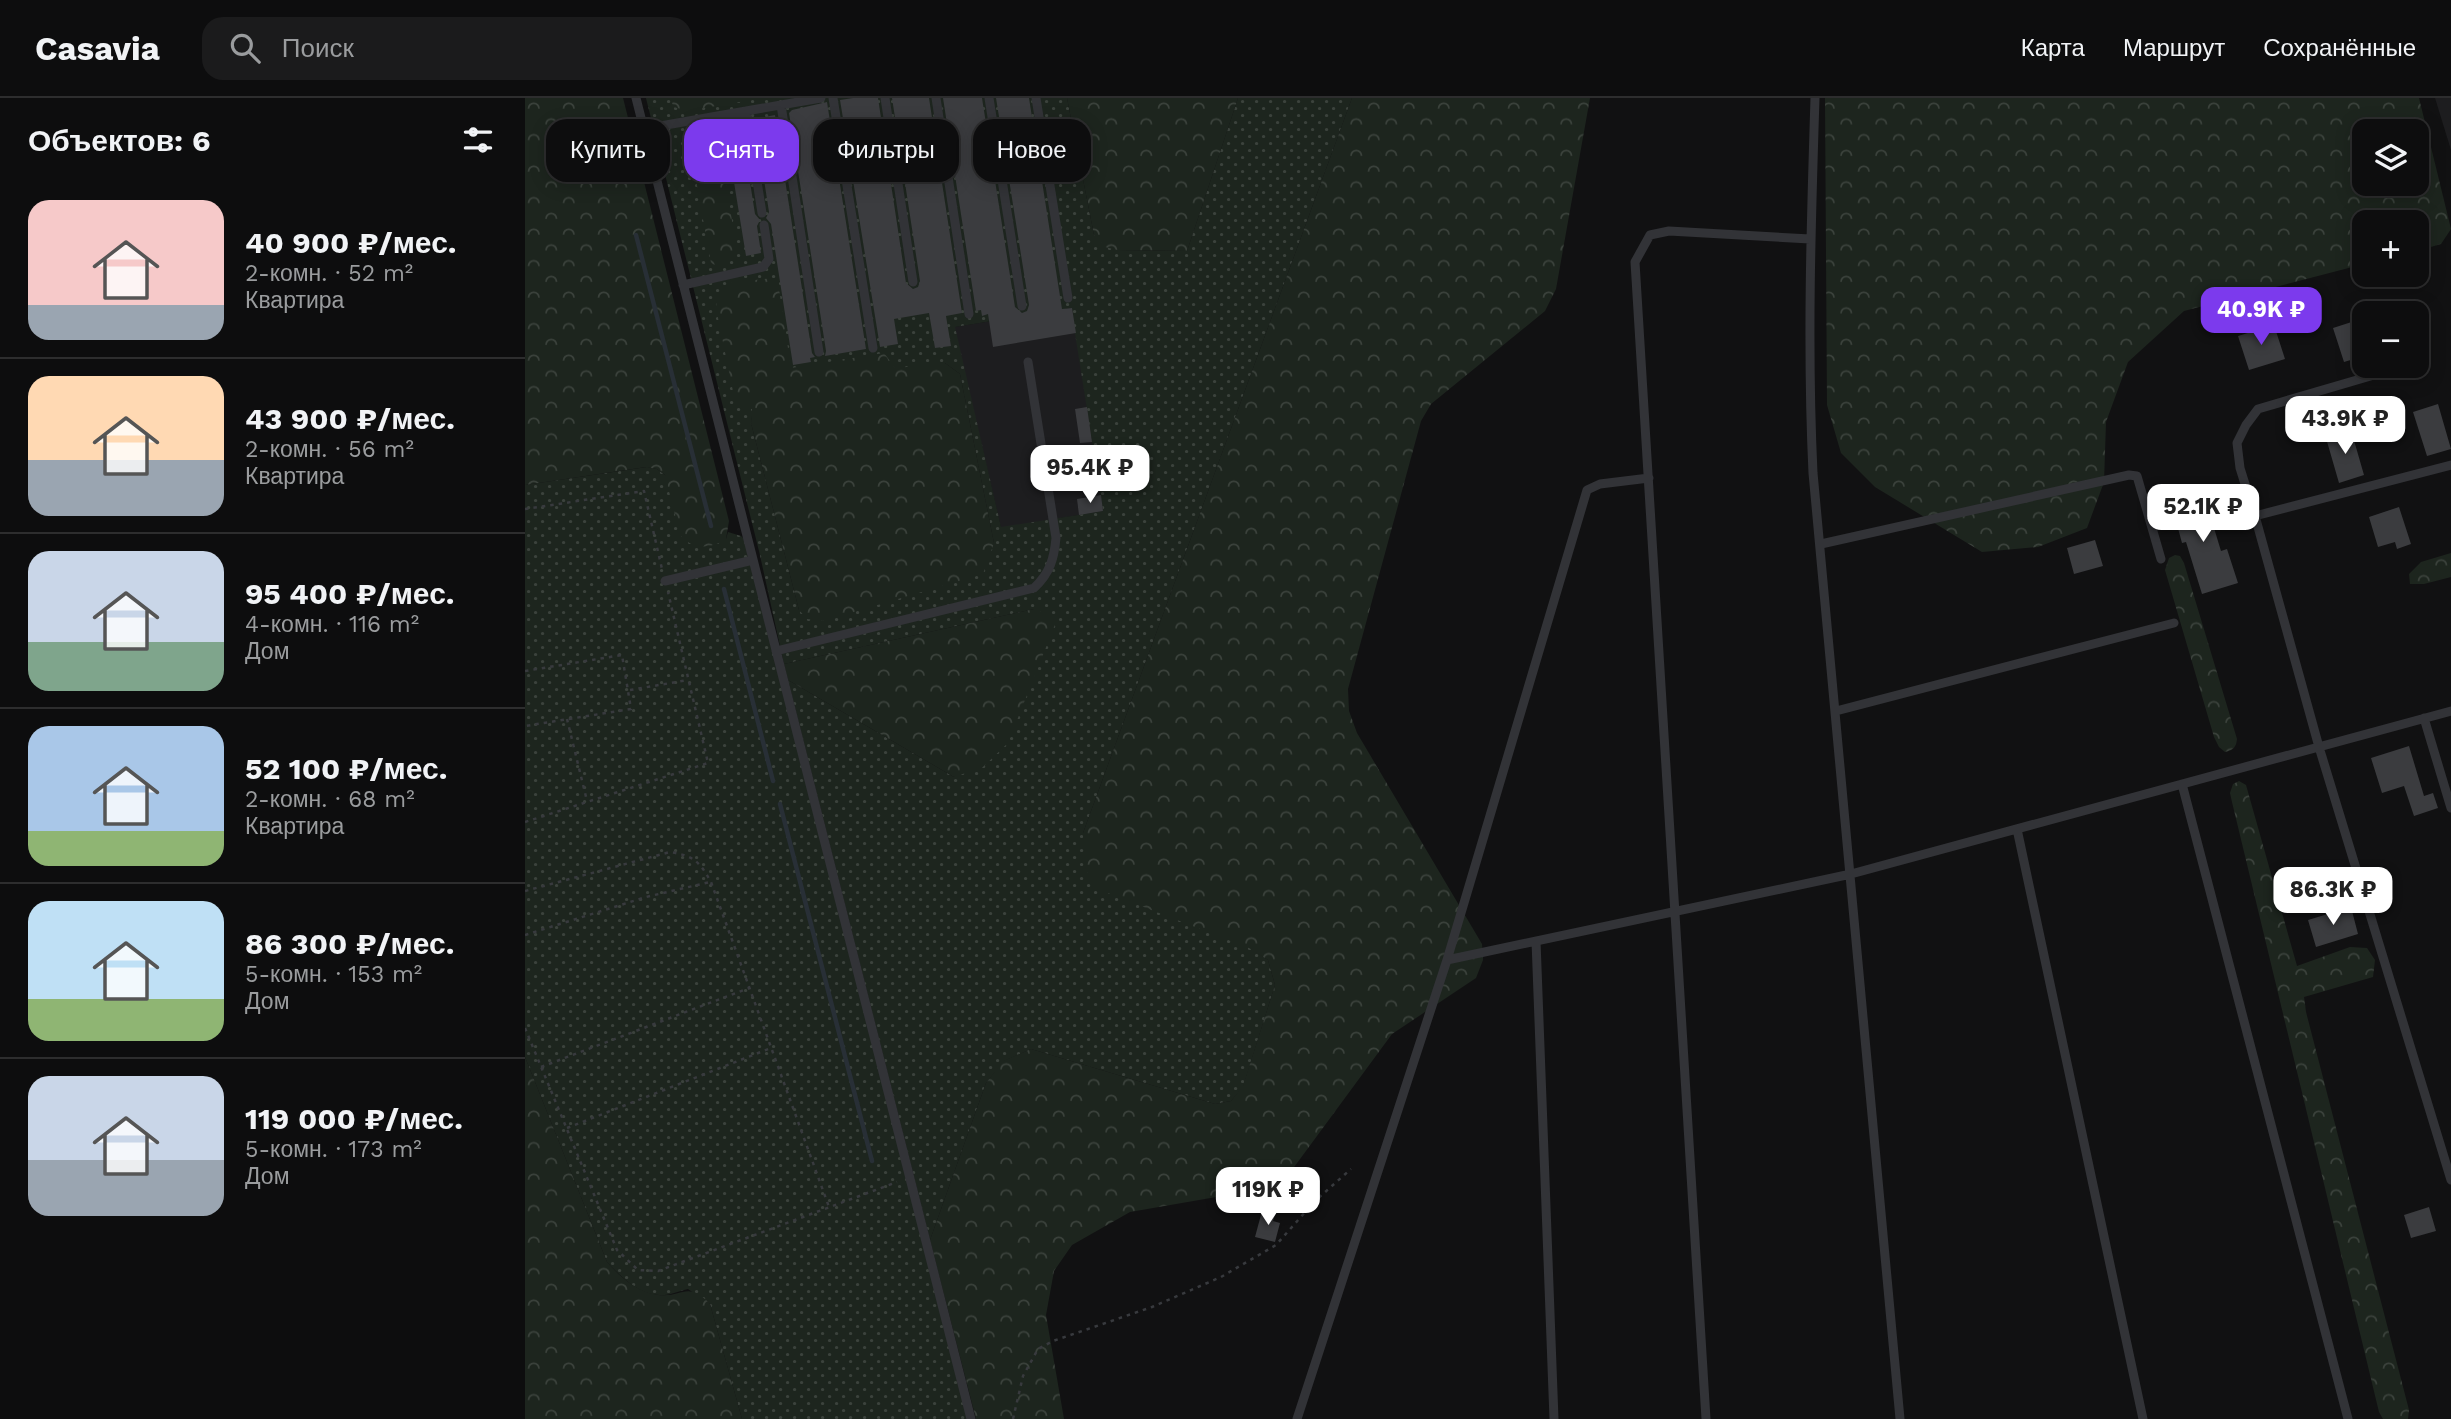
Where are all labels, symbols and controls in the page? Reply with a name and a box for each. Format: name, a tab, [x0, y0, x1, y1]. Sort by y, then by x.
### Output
search box	[202, 17, 692, 80]
text: Casavia	[35, 29, 160, 68]
icon: search	[226, 29, 264, 67]
text: Поиск	[282, 33, 354, 63]
text: Карта	[2021, 34, 2085, 62]
text: Маршрут	[2123, 34, 2225, 62]
text: Сохранённые	[2263, 34, 2416, 62]
chip: Купить	[546, 119, 670, 182]
chip: Снять	[684, 119, 799, 182]
chip: Фильтры	[813, 119, 959, 182]
chip: Новое	[973, 119, 1091, 182]
map controls	[2352, 119, 2429, 378]
button: layers	[2352, 119, 2429, 196]
icon: filters	[459, 121, 497, 159]
text: Объектов: 6	[28, 123, 211, 158]
button: +	[2352, 210, 2429, 287]
text: 40 900 ₽/мес.	[245, 225, 457, 260]
icon: home	[84, 228, 168, 312]
text: 2-комн. · 52 m²	[245, 260, 413, 287]
text: Квартира	[245, 287, 344, 314]
pin: 40.9K ₽	[2196, 288, 2326, 347]
text: 40.9K ₽	[2217, 296, 2305, 323]
button: −	[2352, 301, 2429, 378]
pin: 43.9K ₽	[2280, 396, 2410, 456]
text: 43 900 ₽/мес.	[245, 401, 455, 436]
icon: home	[84, 404, 168, 488]
text: 43.9K ₽	[2301, 405, 2389, 432]
text: 2-комн. · 56 m²	[245, 436, 414, 463]
pin: 95.4K ₽	[1025, 446, 1155, 505]
text: 95.4K ₽	[1046, 454, 1134, 481]
text: Квартира	[245, 463, 344, 490]
pin: 52.1K ₽	[2138, 484, 2268, 544]
text: 52.1K ₽	[2163, 493, 2243, 520]
text: 95 400 ₽/мес.	[245, 576, 455, 611]
icon: home	[84, 579, 168, 663]
text: 4-комн. · 116 m²	[245, 611, 419, 638]
text: Дом	[245, 638, 289, 665]
text: 52 100 ₽/мес.	[245, 751, 447, 786]
icon: home	[84, 754, 168, 838]
text: 2-комн. · 68 m²	[245, 786, 415, 813]
text: Квартира	[245, 813, 344, 840]
pin: 86.3K ₽	[2268, 868, 2398, 927]
text: 86.3K ₽	[2289, 876, 2377, 903]
text: 86 300 ₽/мес.	[245, 926, 454, 961]
icon: home	[84, 929, 168, 1013]
text: 5-комн. · 153 m²	[245, 961, 422, 988]
text: Дом	[245, 988, 289, 1015]
text: 119 000 ₽/мес.	[245, 1101, 463, 1136]
icon: home	[84, 1104, 168, 1188]
text: 5-комн. · 173 m²	[245, 1136, 422, 1163]
text: Дом	[245, 1163, 289, 1190]
pin: 119K ₽	[1211, 1168, 1325, 1227]
text: 119K ₽	[1232, 1176, 1304, 1203]

